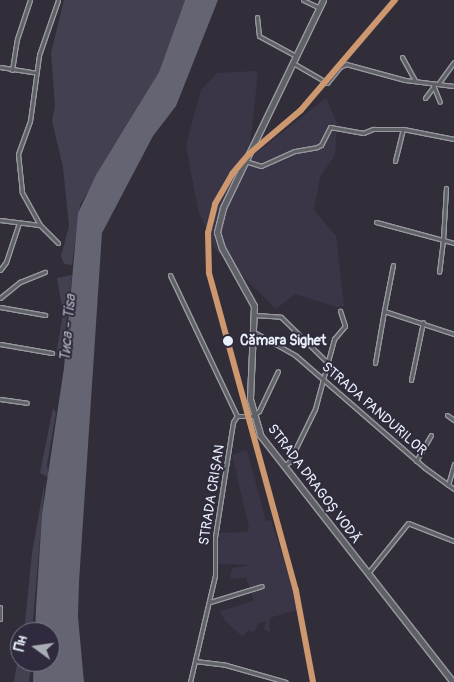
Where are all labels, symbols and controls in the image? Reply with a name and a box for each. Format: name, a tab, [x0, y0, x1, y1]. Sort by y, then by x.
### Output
water label: Тиса - Tisa	[56, 294, 80, 362]
marker: Cămara Sighet	[220, 333, 236, 349]
place label: Cămara Sighet	[240, 333, 326, 349]
street label: STRADA PANDURILOR	[318, 359, 430, 459]
street label: STRADA DRAGOȘ VODĂ	[264, 421, 364, 547]
street label: STRADA CRIȘAN	[196, 443, 228, 547]
north arrow	[10, 622, 60, 672]
text: Пн	[11, 634, 31, 653]

